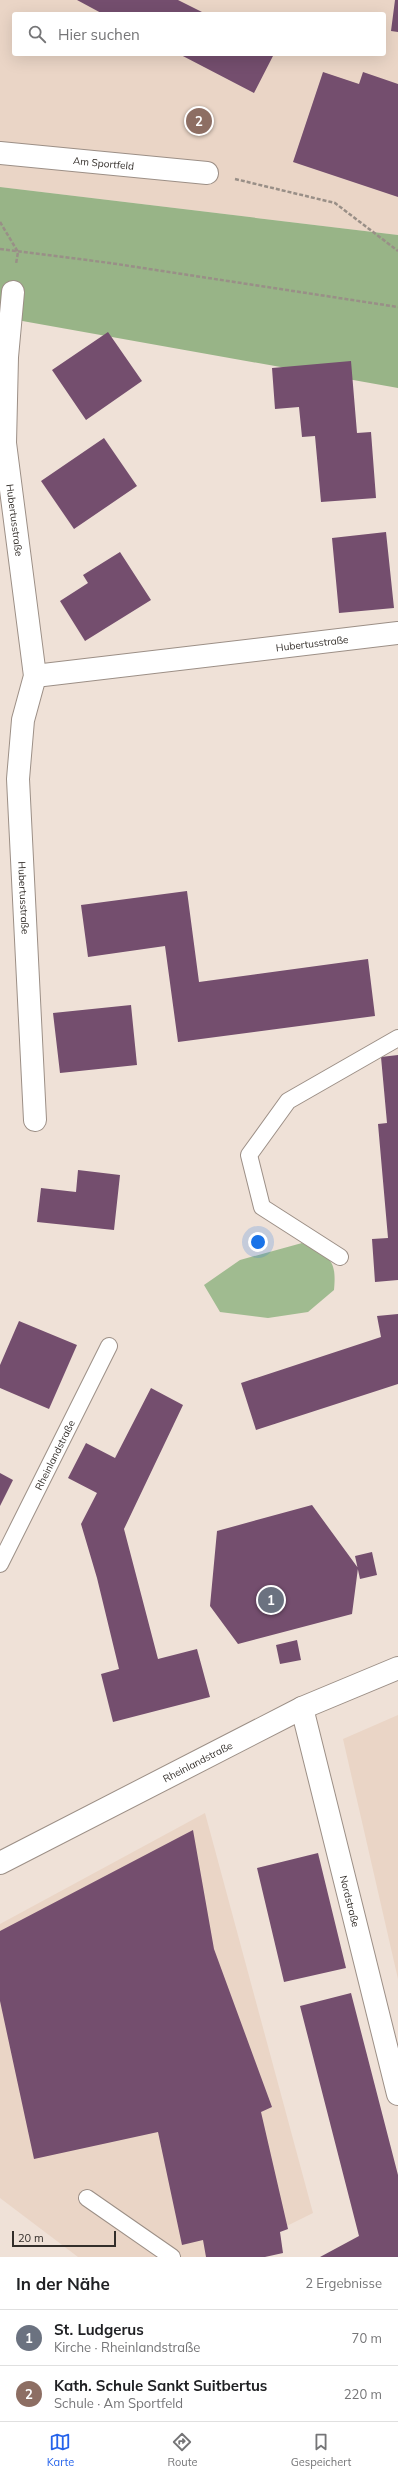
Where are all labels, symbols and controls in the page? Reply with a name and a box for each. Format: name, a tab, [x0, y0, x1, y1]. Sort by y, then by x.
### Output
search box	[12, 12, 386, 56]
icon: search	[26, 23, 48, 45]
text: Hier suchen	[58, 25, 140, 44]
pin: 2	[186, 106, 212, 136]
street label: Am Sportfeld	[72, 154, 135, 172]
street label: Hubertusstraße	[4, 483, 26, 557]
street label: Hubertusstraße	[275, 632, 349, 654]
street label: Hubertusstraße	[16, 861, 32, 935]
your location	[248, 1232, 268, 1252]
street label: Rheinlandstraße	[32, 1418, 78, 1492]
pin: 1	[258, 1585, 284, 1615]
street label: Rheinlandstraße	[160, 1738, 235, 1785]
street label: Nordstraße	[337, 1874, 363, 1928]
scale bar	[12, 2229, 116, 2248]
text: 20 m	[18, 2231, 44, 2245]
text: In der Nähe	[16, 2273, 110, 2294]
text: 2 Ergebnisse	[305, 2275, 382, 2291]
text: St. Ludgerus	[54, 2320, 144, 2339]
text: 1	[25, 2330, 33, 2346]
text: 70 m	[352, 2330, 382, 2346]
text: Kirche · Rheinlandstraße	[54, 2339, 200, 2355]
text: Kath. Schule Sankt Suitbertus	[54, 2376, 267, 2395]
text: 2	[25, 2386, 33, 2402]
text: 220 m	[344, 2386, 382, 2402]
text: Schule · Am Sportfeld	[54, 2395, 183, 2411]
tab: Karte	[47, 2431, 74, 2469]
tab: Route	[168, 2431, 197, 2469]
tab: Gespeichert	[291, 2431, 351, 2469]

